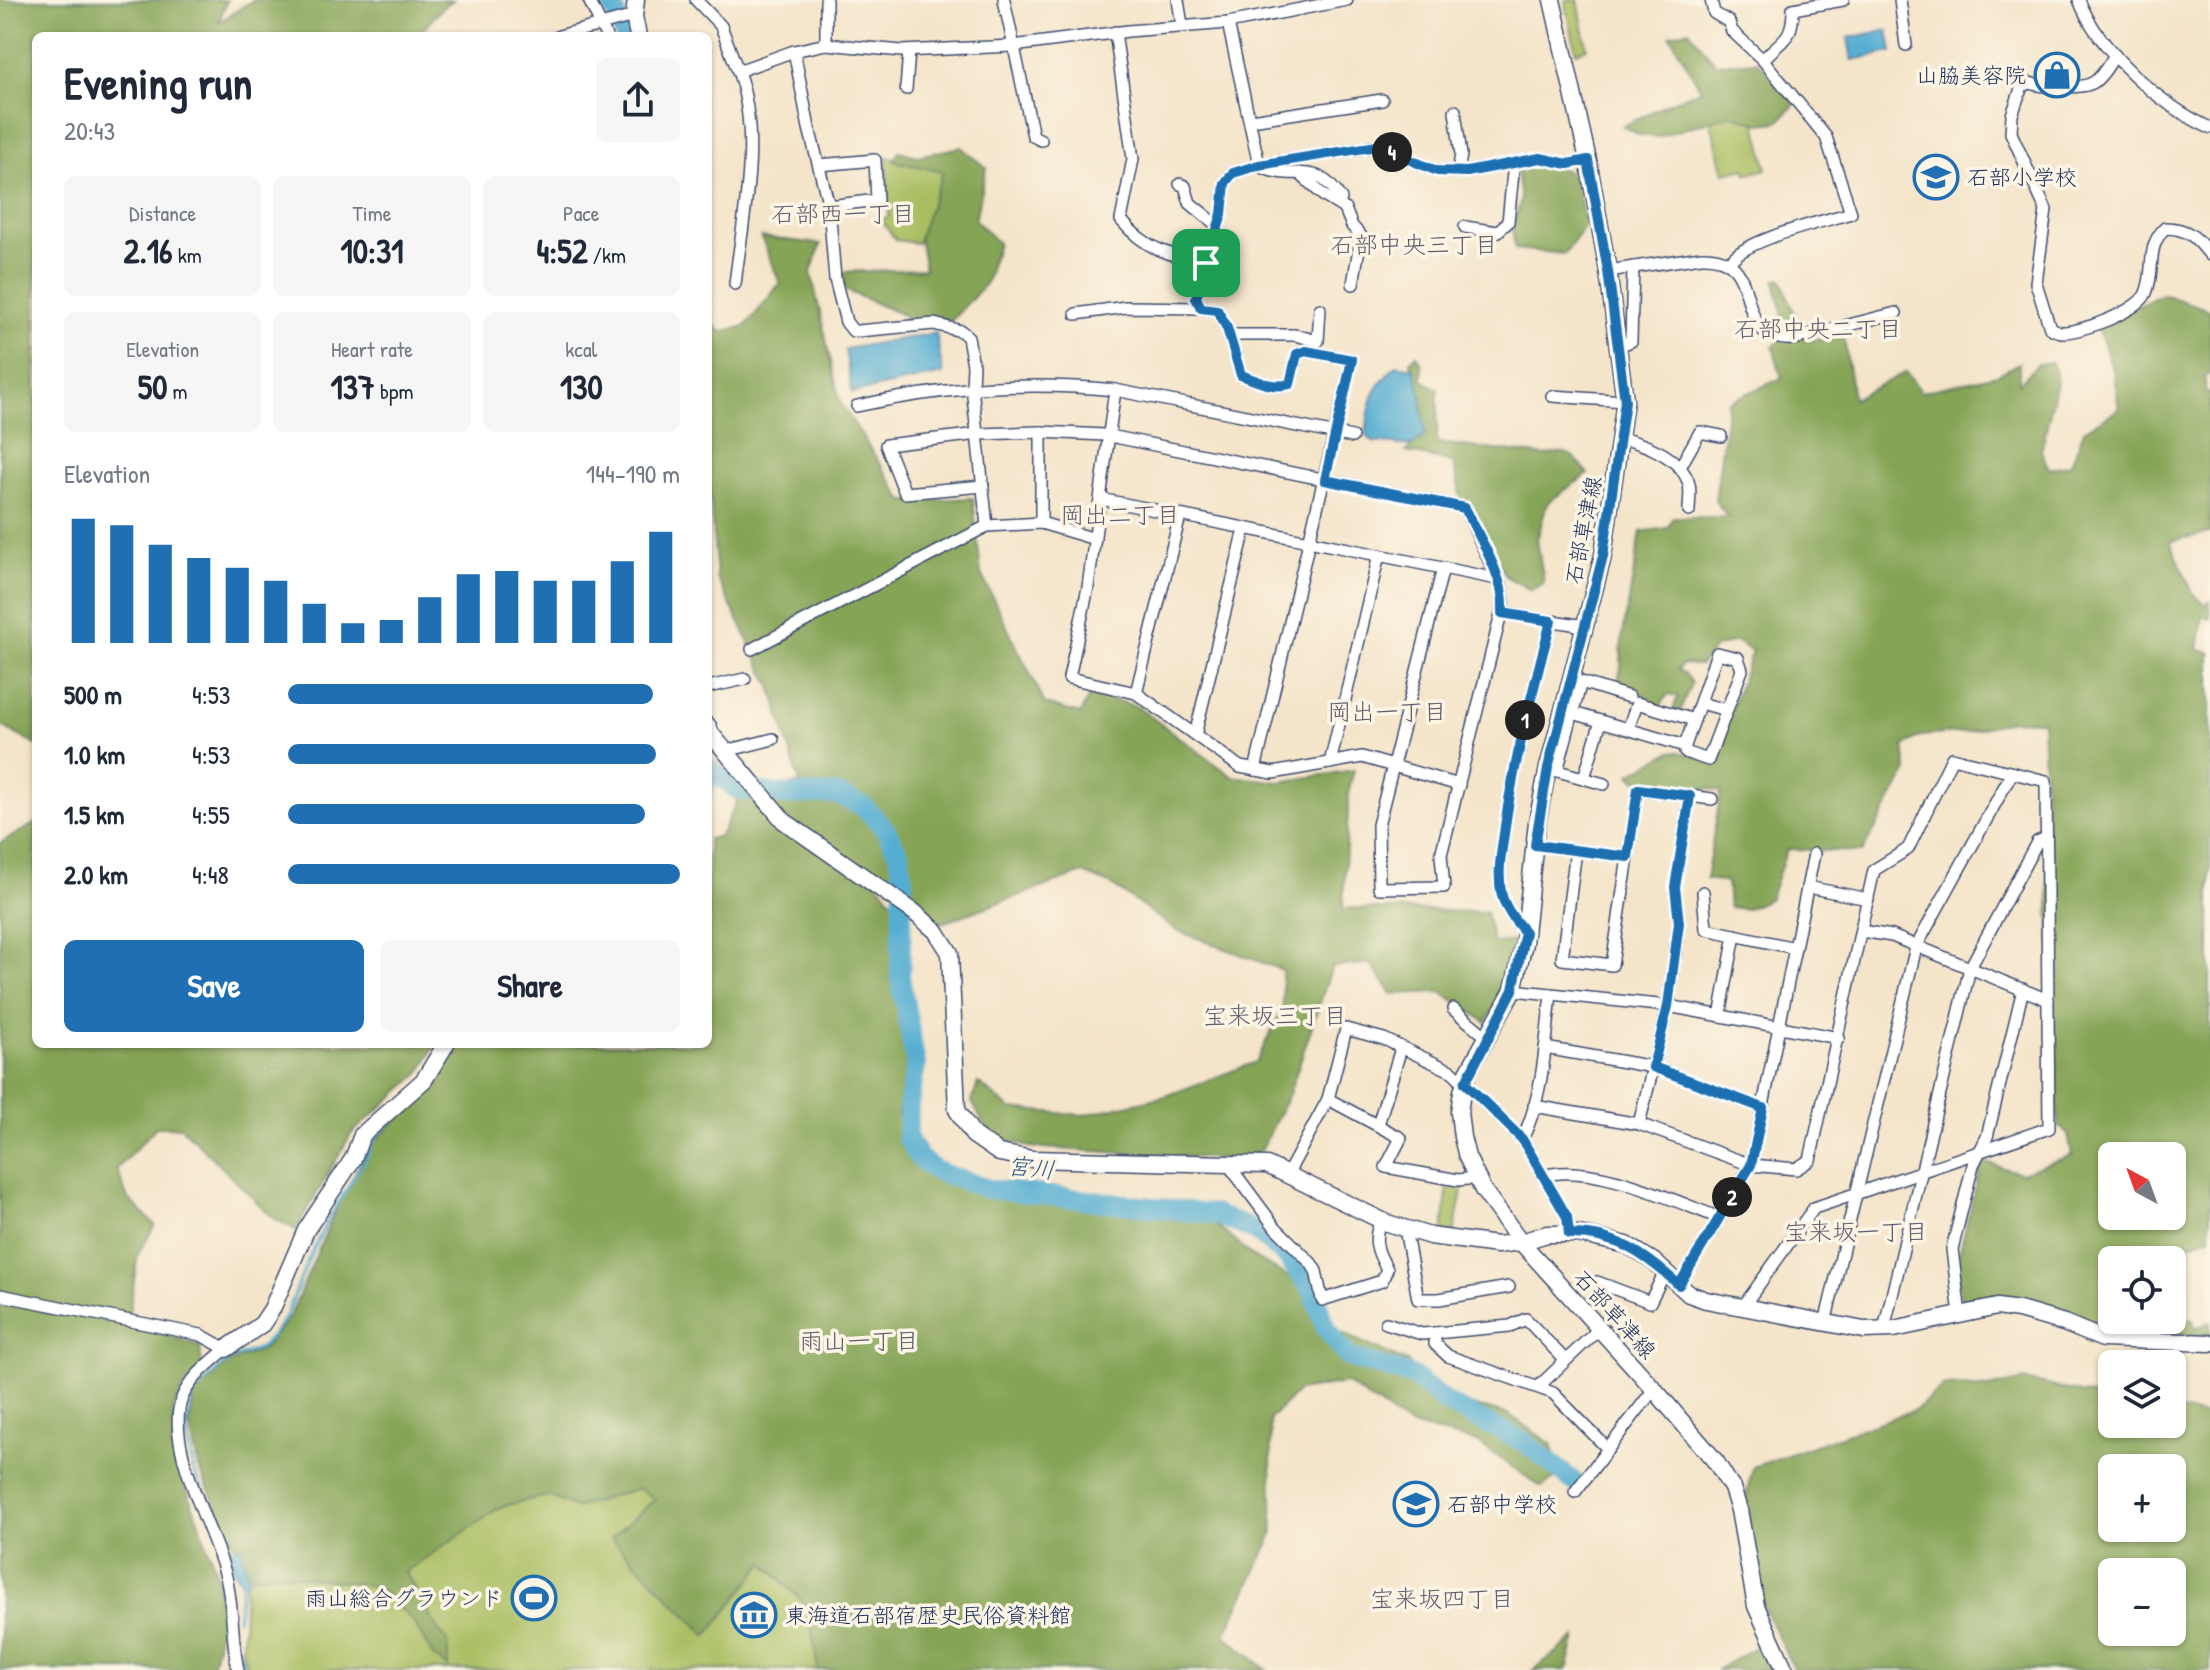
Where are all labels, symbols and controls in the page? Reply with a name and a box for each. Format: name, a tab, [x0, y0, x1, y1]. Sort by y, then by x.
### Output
shop icon: 山脇美容院	[2033, 51, 2081, 99]
text: Evening run	[64, 53, 252, 113]
button: share	[596, 58, 680, 142]
place label: 山脇美容院	[1916, 60, 2026, 90]
text: 20:43	[64, 113, 115, 148]
pin: 4	[1372, 132, 1412, 172]
text: 4	[1388, 137, 1396, 167]
school or university icon: 石部小学校	[1912, 153, 1960, 201]
place label: 石部小学校	[1967, 162, 2077, 192]
district label: 石部西一丁目	[771, 197, 915, 229]
text: Distance	[129, 198, 196, 228]
text: Time	[353, 198, 391, 228]
text: Pace	[563, 198, 600, 228]
text: 2.16	[124, 228, 173, 274]
text: 10:31	[340, 228, 404, 274]
text: 4:52	[537, 228, 588, 274]
district label: 石部中央三丁目	[1330, 228, 1498, 260]
pin	[1172, 229, 1240, 297]
text: km	[173, 240, 202, 270]
text: /km	[588, 240, 626, 270]
icon: arrive	[1184, 241, 1228, 285]
district label: 石部中央二丁目	[1734, 312, 1902, 344]
text: Elevation	[126, 334, 199, 364]
text: Heart rate	[331, 334, 413, 364]
text: kcal	[565, 334, 597, 364]
text: 50	[138, 364, 167, 410]
text: 137	[331, 364, 375, 410]
text: 130	[560, 364, 603, 410]
text: m	[167, 376, 187, 406]
text: bpm	[375, 376, 413, 406]
text: Elevation	[64, 456, 150, 491]
text: 144–190 m	[586, 456, 680, 491]
street label: 石部草津線	[1558, 473, 1608, 587]
district label: 岡出二丁目	[1060, 498, 1180, 530]
text: 500 m	[64, 677, 122, 712]
text: 4:53	[192, 677, 230, 712]
district label: 岡出一丁目	[1327, 695, 1447, 727]
pin: 1	[1505, 700, 1545, 740]
text: 1	[1521, 705, 1529, 735]
text: 1.0 km	[64, 737, 125, 772]
text: 4:53	[192, 737, 230, 772]
text: 1.5 km	[64, 797, 124, 832]
text: 4:55	[192, 797, 230, 832]
text: 2.0 km	[64, 857, 128, 892]
text: 4:48	[192, 857, 229, 892]
button: Save	[64, 940, 364, 1032]
button: Share	[380, 940, 680, 1032]
district label: 宝来坂三丁目	[1203, 999, 1347, 1031]
north arrow	[2098, 1142, 2186, 1230]
map controls	[2098, 1142, 2186, 1646]
water label: 宮川	[1005, 1149, 1057, 1185]
pin: 2	[1712, 1177, 1752, 1217]
text: 2	[1727, 1182, 1737, 1212]
district label: 宝来坂一丁目	[1784, 1215, 1928, 1247]
button: locate	[2098, 1246, 2186, 1334]
street label: 石部草津線	[1567, 1263, 1663, 1365]
district label: 雨山一丁目	[799, 1324, 919, 1356]
button: layers	[2098, 1350, 2186, 1438]
button: +	[2098, 1454, 2186, 1542]
school or university icon: 石部中学校	[1392, 1480, 1440, 1528]
place label: 石部中学校	[1447, 1489, 1557, 1519]
button: −	[2098, 1558, 2186, 1646]
sports icon: 雨山総合グラウンド	[510, 1574, 558, 1622]
district label: 宝来坂四丁目	[1370, 1582, 1514, 1614]
place label: 雨山総合グラウンド	[305, 1583, 503, 1613]
museum icon: 東海道石部宿歴史民俗資料館	[730, 1591, 778, 1639]
place label: 東海道石部宿歴史民俗資料館	[785, 1600, 1071, 1630]

